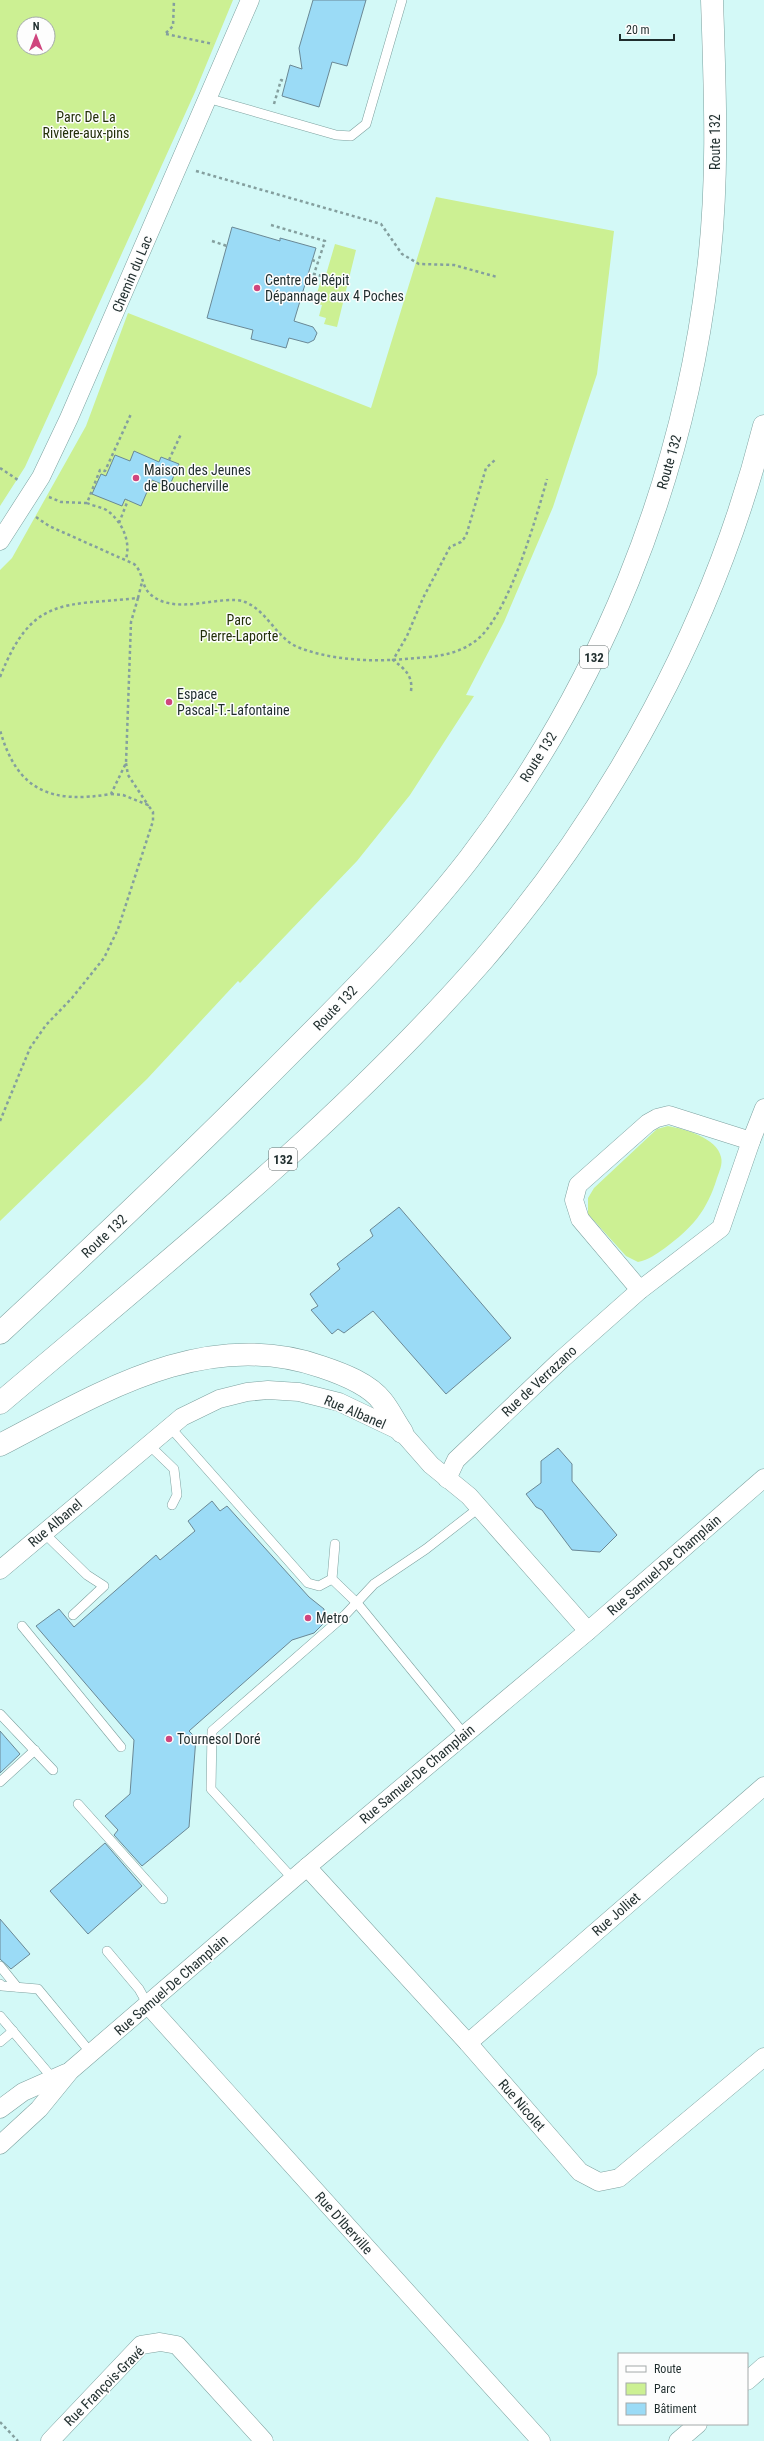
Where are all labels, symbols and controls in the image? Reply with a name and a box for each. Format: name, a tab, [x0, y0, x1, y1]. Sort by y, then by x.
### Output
north arrow	[16, 16, 56, 56]
scale bar	[620, 16, 674, 42]
text: N	[33, 20, 40, 33]
text: 20 m	[626, 23, 650, 37]
park label: Parc De La Rivière-aux-pins	[43, 109, 129, 141]
street label: Route 132	[707, 114, 723, 170]
street label: Chemin du Lac	[109, 233, 155, 315]
place label: Centre de Répit Dépannage aux 4 Poches	[265, 272, 404, 304]
marker: Centre de Répit Dépannage aux 4 Poches	[252, 283, 262, 293]
street label: Route 132	[654, 433, 684, 491]
place label: Maison des Jeunes de Boucherville	[144, 462, 251, 494]
marker: Maison des Jeunes de Boucherville	[131, 473, 141, 483]
park label: Parc Pierre-Laporte	[200, 612, 279, 644]
road number: 132	[580, 646, 608, 668]
place label: Espace Pascal-T.-Lafontaine	[177, 686, 290, 718]
marker: Espace Pascal-T.-Lafontaine	[164, 697, 174, 707]
street label: Route 132	[516, 729, 560, 785]
street label: Route 132	[310, 982, 360, 1034]
road number: 132	[269, 1148, 297, 1170]
street label: Route 132	[78, 1211, 130, 1261]
street label: Rue de Verrazano	[498, 1342, 580, 1420]
street label: Rue Albanel	[322, 1392, 388, 1432]
street label: Rue Albanel	[25, 1496, 85, 1550]
street label: Rue Samuel-De Champlain	[604, 1511, 724, 1619]
place label: Metro	[316, 1610, 348, 1626]
marker: Metro	[303, 1613, 313, 1623]
street label: Rue Samuel-De Champlain	[356, 1721, 478, 1827]
place label: Tournesol Doré	[177, 1731, 261, 1747]
marker: Tournesol Doré	[164, 1734, 174, 1744]
street label: Rue Jolliet	[589, 1889, 643, 1939]
street label: Rue Samuel-De Champlain	[111, 1931, 231, 2039]
street label: Rue Nicolet	[495, 2076, 549, 2134]
street label: Rue D'Iberville	[312, 2189, 376, 2258]
street label: Rue François-Gravé	[61, 2343, 147, 2429]
legend	[618, 2353, 748, 2425]
text: Route	[654, 2362, 682, 2376]
text: Parc	[654, 2382, 676, 2396]
text: Bâtiment	[654, 2402, 697, 2416]

